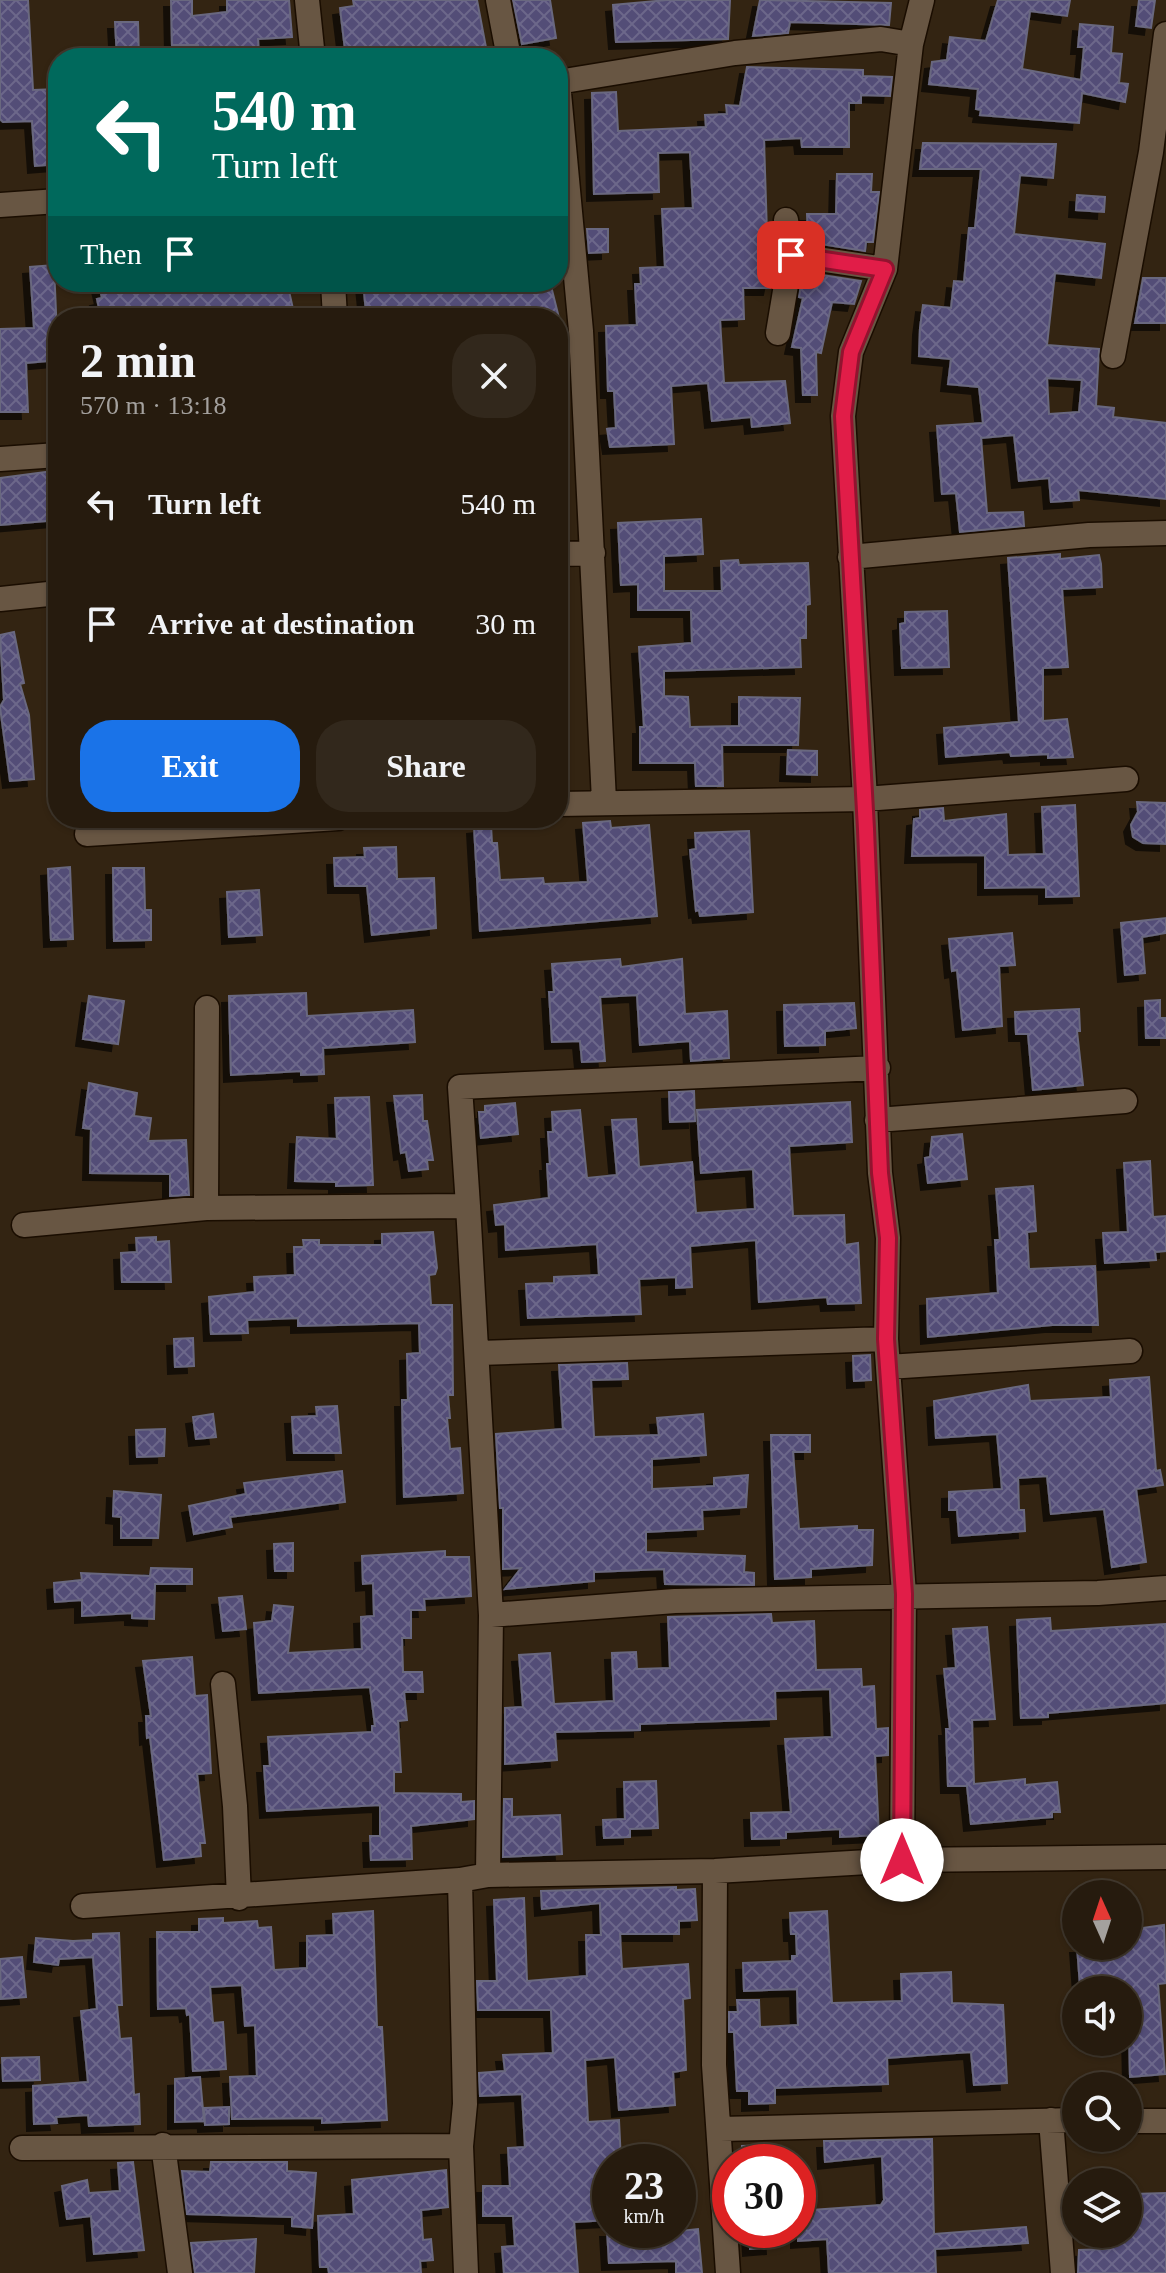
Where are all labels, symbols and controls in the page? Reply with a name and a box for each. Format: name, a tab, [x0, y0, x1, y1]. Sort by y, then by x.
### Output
icon: left	[80, 80, 184, 184]
text: 540 m	[212, 80, 357, 142]
text: Turn left	[212, 146, 338, 186]
pin	[757, 221, 825, 289]
icon: arrive	[158, 232, 202, 276]
icon: arrive	[769, 233, 813, 277]
text: Then	[80, 237, 142, 270]
text: 2 min	[80, 334, 196, 387]
button: close	[452, 334, 536, 418]
text: 570 m · 13:18	[80, 391, 227, 420]
icon: left	[80, 482, 124, 526]
text: Turn left	[148, 487, 261, 520]
text: 540 m	[460, 487, 536, 520]
icon: arrive	[80, 602, 124, 646]
text: Arrive at destination	[148, 607, 415, 640]
text: 30 m	[475, 607, 536, 640]
button: Exit	[80, 720, 300, 812]
button: Share	[316, 720, 536, 812]
position arrow	[860, 1818, 944, 1902]
north arrow	[1062, 1880, 1142, 1960]
map controls	[1062, 1880, 1142, 2248]
button: sound	[1062, 1976, 1142, 2056]
button: search	[1062, 2072, 1142, 2152]
speed limit sign: 30	[712, 2144, 816, 2248]
text: 23	[624, 2163, 664, 2208]
button: layers	[1062, 2168, 1142, 2248]
text: km/h	[623, 2205, 665, 2227]

